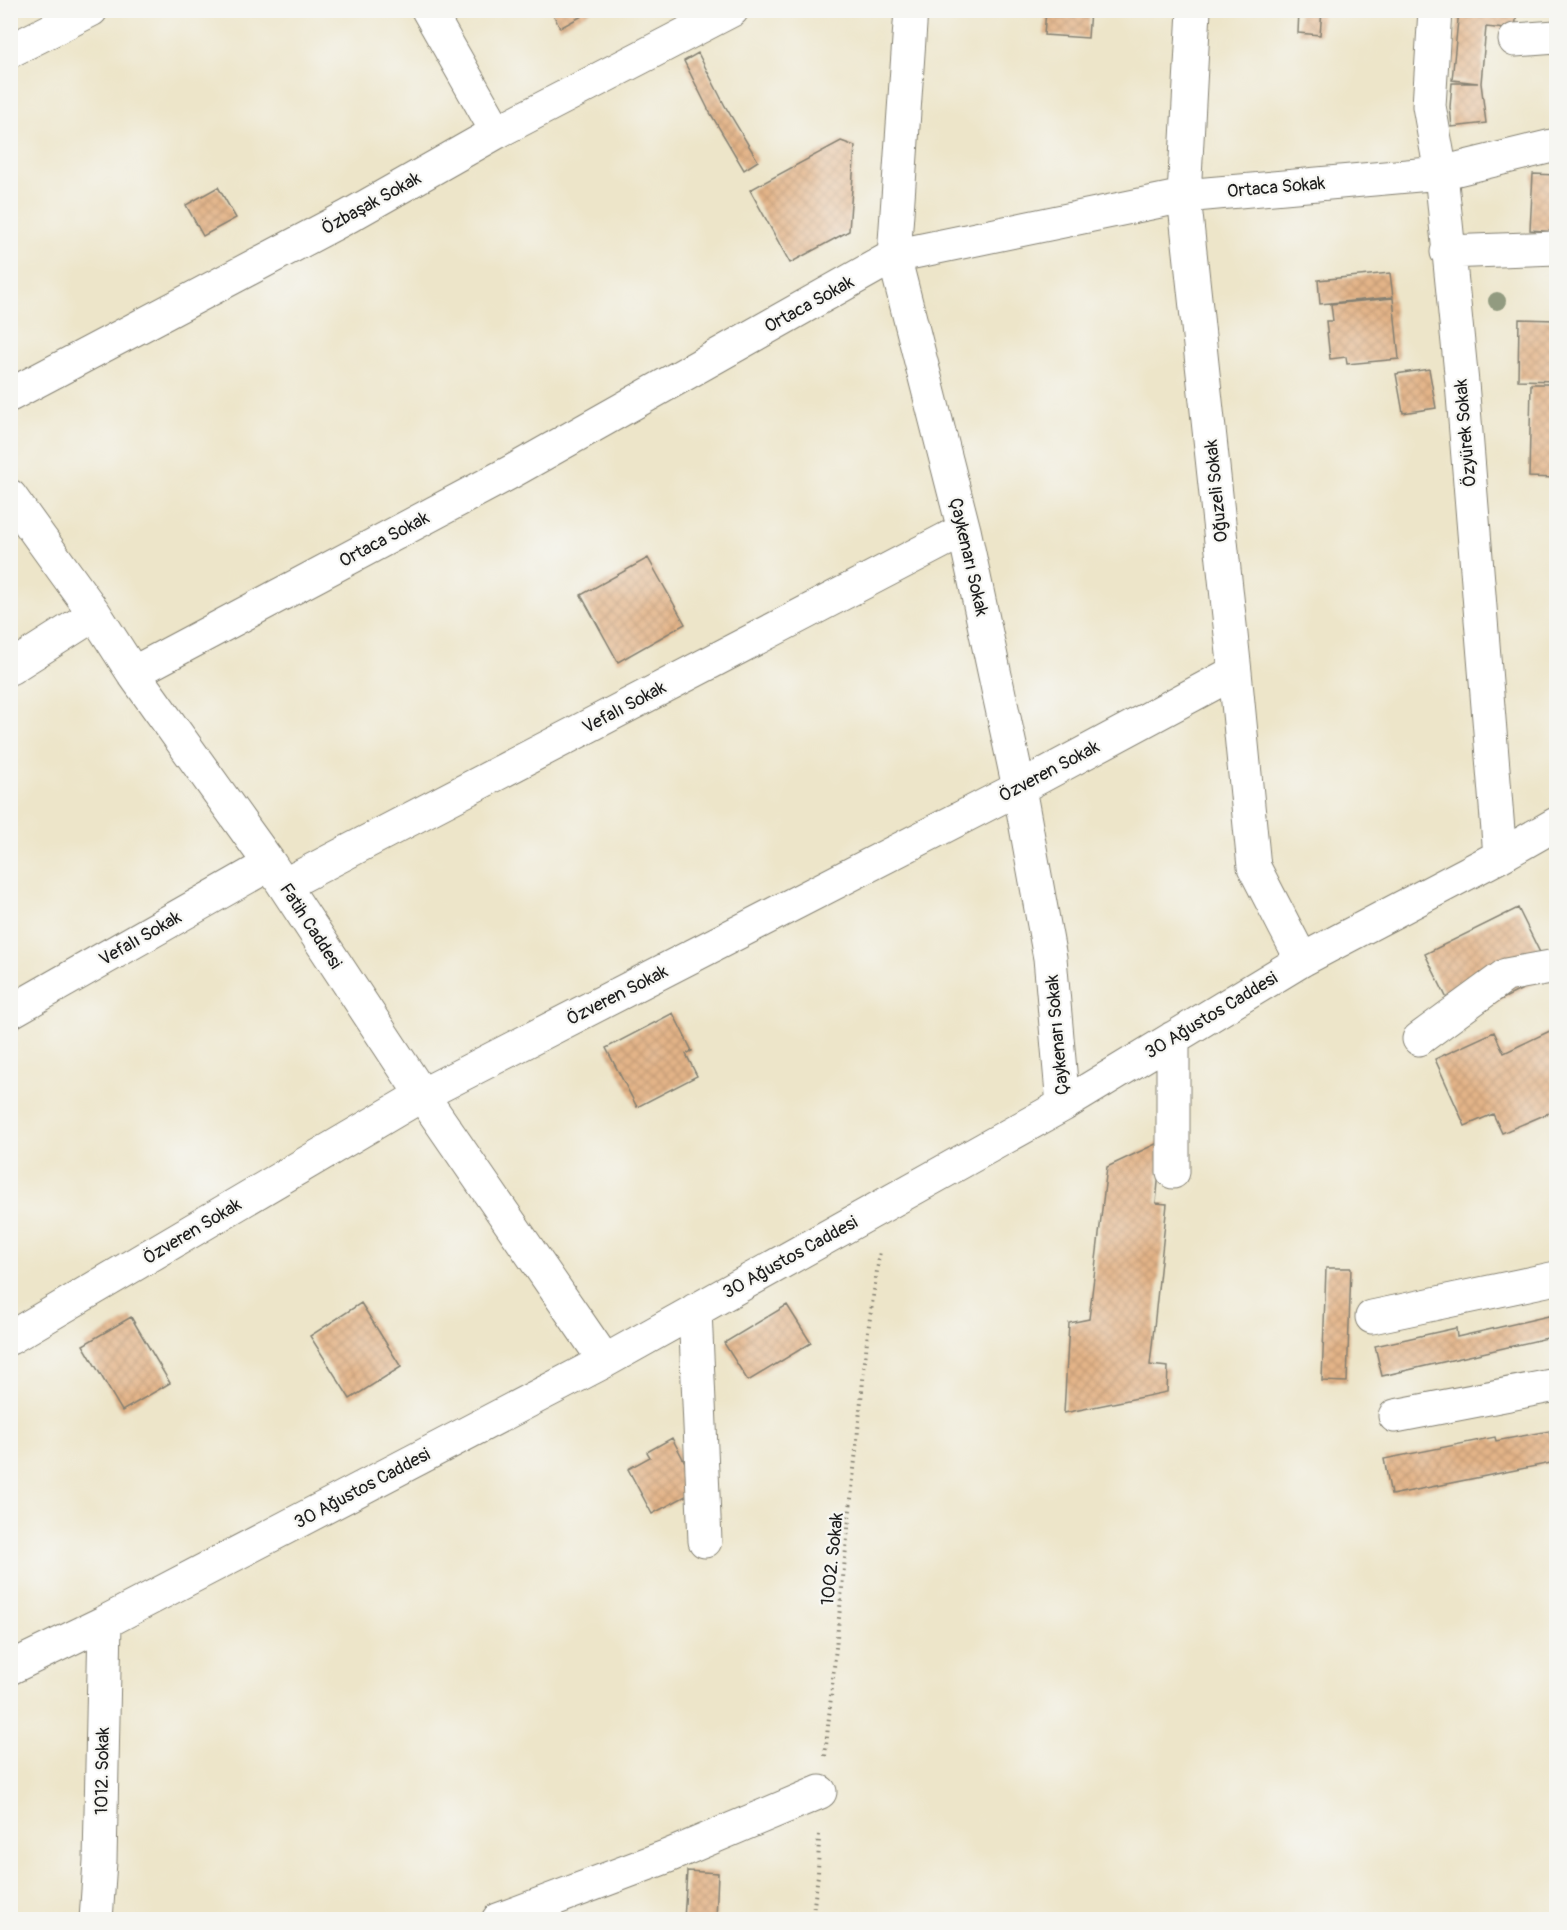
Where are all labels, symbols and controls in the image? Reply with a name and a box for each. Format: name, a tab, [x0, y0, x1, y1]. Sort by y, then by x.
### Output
street label: Özbaşak Sokak	[318, 166, 425, 240]
street label: Ortaca Sokak	[1226, 172, 1327, 203]
street label: Ortaca Sokak	[761, 270, 858, 338]
street label: Özyürek Sokak	[1449, 377, 1482, 488]
street label: Oğuzeli Sokak	[1200, 438, 1233, 543]
street label: Çaykenarı Sokak	[944, 496, 993, 619]
street label: Ortaca Sokak	[335, 506, 434, 573]
street label: Vefalı Sokak	[579, 676, 670, 739]
street label: Özveren Sokak	[995, 735, 1104, 808]
street label: Fatih Caddesi	[274, 879, 347, 974]
street label: Vefalı Sokak	[95, 905, 186, 971]
street label: Özveren Sokak	[563, 960, 672, 1031]
street label: 30 Ağustos Caddesi	[1141, 967, 1282, 1064]
street label: Çaykenarı Sokak	[1041, 973, 1074, 1096]
street label: Özveren Sokak	[139, 1193, 246, 1270]
street label: 30 Ağustos Caddesi	[719, 1211, 862, 1304]
street label: 30 Ağustos Caddesi	[290, 1443, 434, 1534]
street label: 1002. Sokak	[816, 1511, 849, 1607]
street label: 1012. Sokak	[90, 1726, 115, 1815]

